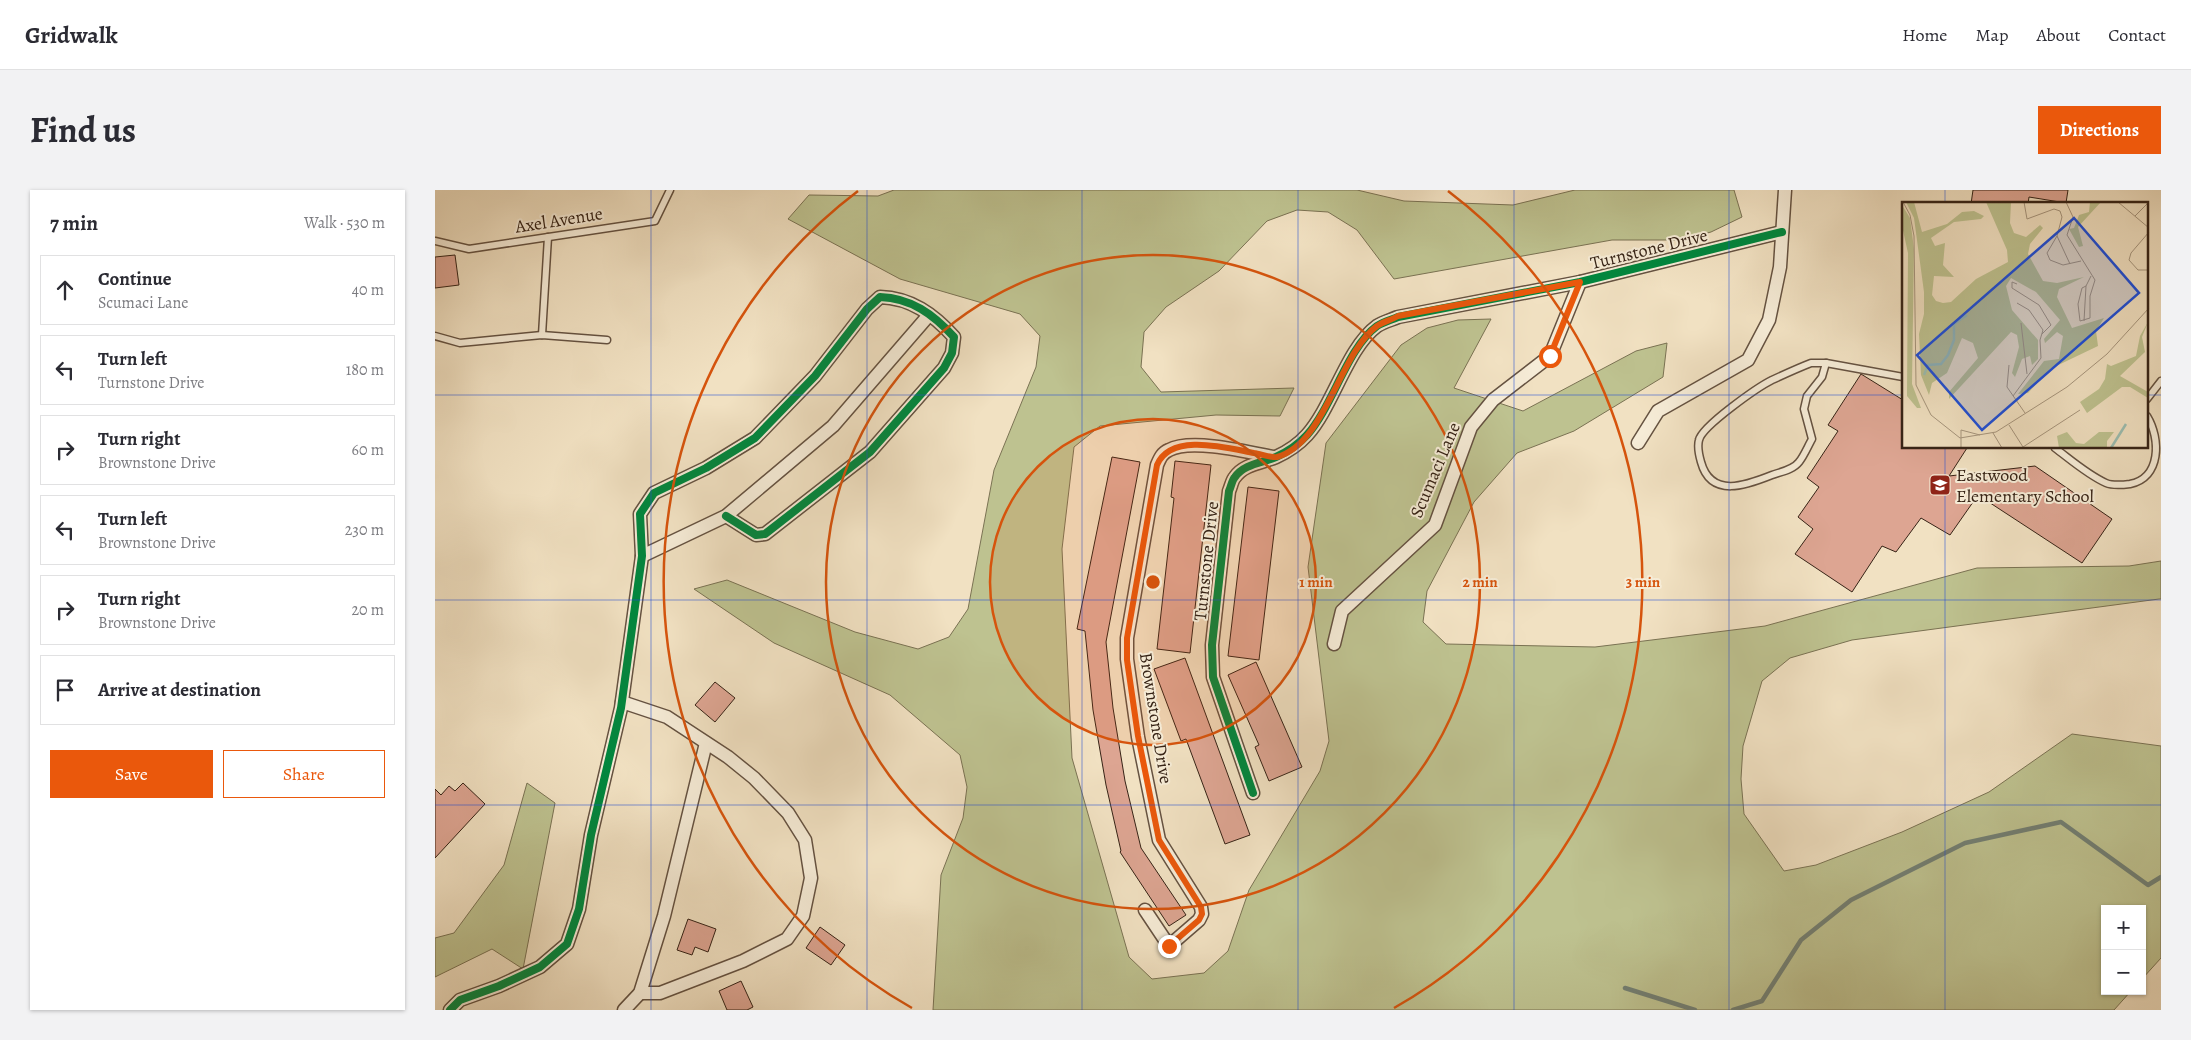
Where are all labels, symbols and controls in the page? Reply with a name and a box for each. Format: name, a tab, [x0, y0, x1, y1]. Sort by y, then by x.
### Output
text: Gridwalk	[25, 19, 118, 51]
text: Home	[1902, 23, 1947, 47]
text: Map	[1975, 23, 2008, 47]
text: About	[2036, 23, 2080, 47]
text: Contact	[2108, 23, 2166, 47]
text: Find us	[30, 106, 136, 154]
button: Directions	[2038, 106, 2161, 154]
street label: Axel Avenue	[513, 201, 604, 239]
inset map	[1902, 202, 2149, 449]
text: 7 min	[50, 209, 98, 237]
text: Walk · 530 m	[304, 212, 385, 234]
street label: Turnstone Drive	[1588, 223, 1710, 275]
text: Continue	[98, 266, 172, 292]
icon: ahead	[51, 276, 79, 304]
text: 40 m	[352, 279, 384, 301]
text: Scumaci Lane	[98, 292, 188, 314]
route start	[1539, 345, 1562, 368]
text: Turn left	[98, 346, 167, 372]
icon: left	[51, 356, 79, 384]
text: 180 m	[346, 359, 384, 381]
text: Turnstone Drive	[98, 372, 205, 394]
street label: Scumaci Lane	[1404, 419, 1466, 521]
text: Turn right	[98, 426, 180, 452]
icon: right	[51, 436, 79, 464]
text: 60 m	[352, 439, 384, 461]
text: Brownstone Drive	[98, 452, 216, 474]
place label: Eastwood Elementary School	[1956, 463, 2094, 508]
school or university icon: Eastwood Elementary School	[1928, 473, 1952, 497]
street label: Turnstone Drive	[1188, 500, 1224, 622]
text: Turn left	[98, 506, 167, 532]
icon: left	[51, 516, 79, 544]
text: 230 m	[345, 519, 384, 541]
text: Brownstone Drive	[98, 532, 216, 554]
text: 1 min	[1299, 572, 1333, 592]
text: 2 min	[1462, 572, 1498, 592]
text: 3 min	[1626, 572, 1661, 592]
centre of rings	[1144, 573, 1162, 591]
text: Turn right	[98, 586, 180, 612]
icon: right	[51, 596, 79, 624]
text: 20 m	[351, 599, 384, 621]
text: Brownstone Drive	[98, 612, 216, 634]
street label: Brownstone Drive	[1134, 651, 1178, 785]
icon: arrive	[51, 676, 79, 704]
text: Arrive at destination	[98, 677, 261, 703]
button: Save	[50, 750, 213, 798]
button: Share	[223, 750, 385, 798]
map controls	[2101, 905, 2146, 995]
button: +	[2101, 905, 2146, 950]
route end	[1158, 935, 1181, 958]
button: −	[2101, 950, 2146, 995]

